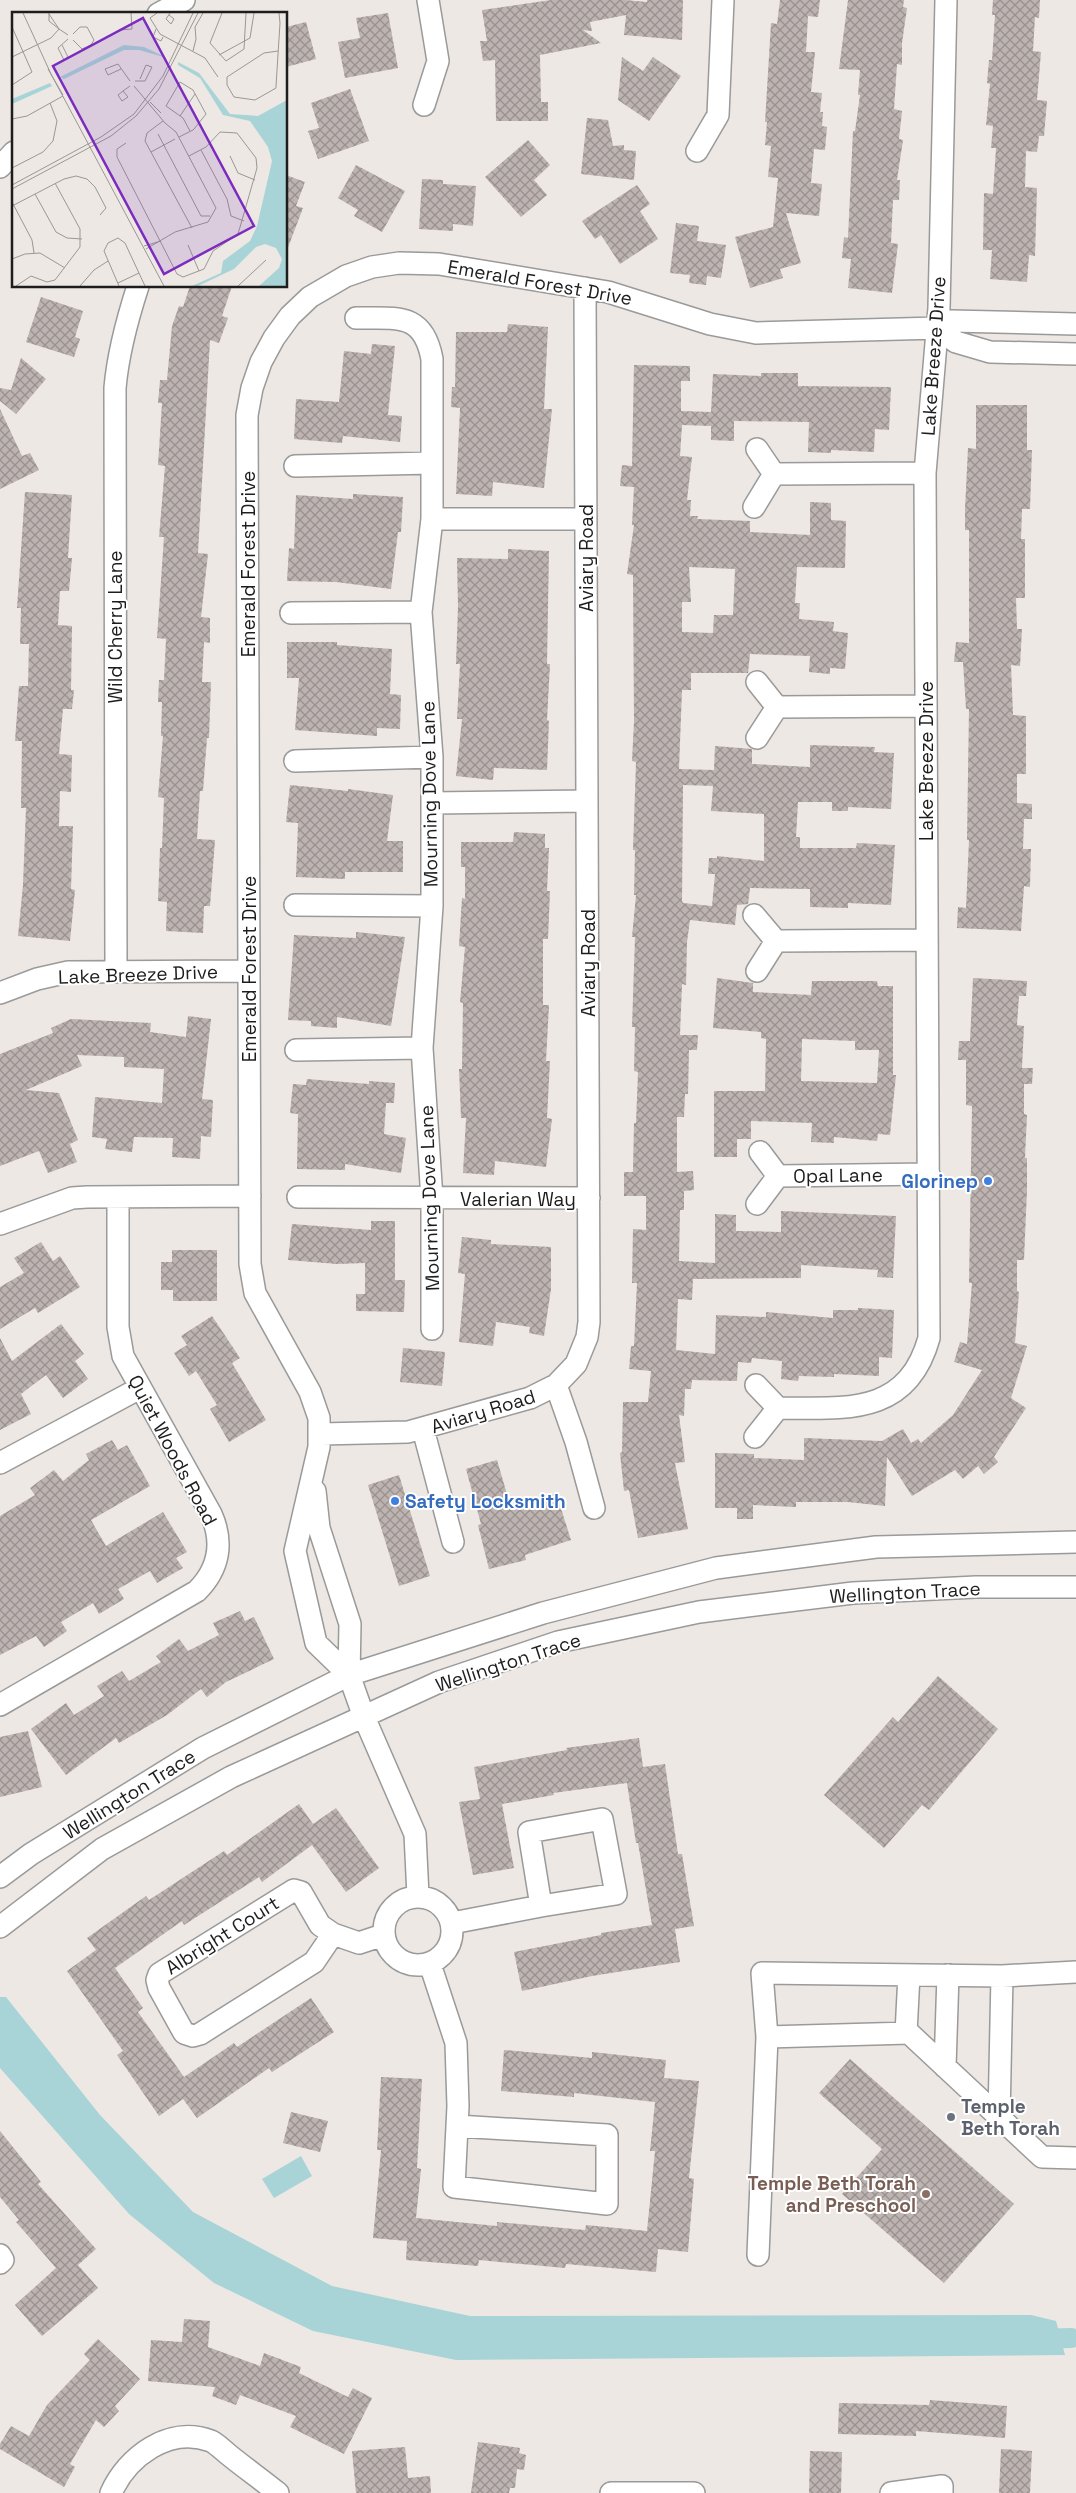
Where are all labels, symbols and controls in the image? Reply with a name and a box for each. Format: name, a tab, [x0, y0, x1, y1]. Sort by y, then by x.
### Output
inset map	[12, 12, 288, 288]
street label: Emerald Forest Drive	[446, 254, 634, 311]
street label: Lake Breeze Drive	[915, 275, 952, 437]
street label: Emerald Forest Drive	[236, 471, 261, 657]
street label: Aviary Road	[574, 504, 599, 612]
street label: Wild Cherry Lane	[103, 550, 128, 704]
street label: Lake Breeze Drive	[914, 681, 939, 841]
street label: Mourning Dove Lane	[415, 701, 444, 887]
street label: Emerald Forest Drive	[237, 876, 262, 1062]
street label: Aviary Road	[576, 909, 601, 1017]
street label: Lake Breeze Drive	[58, 959, 218, 990]
street label: Mourning Dove Lane	[414, 1105, 445, 1291]
street label: Opal Lane	[793, 1162, 883, 1189]
place label: Glorinep	[901, 1169, 978, 1194]
marker: Glorinep	[982, 1175, 994, 1187]
street label: Valerian Way	[460, 1187, 576, 1212]
street label: Quiet Woods Road	[122, 1371, 223, 1530]
street label: Aviary Road	[428, 1384, 538, 1439]
place label: Safety Locksmith	[405, 1489, 566, 1514]
marker: Safety Locksmith	[389, 1495, 401, 1507]
street label: Wellington Trace	[829, 1576, 981, 1609]
street label: Wellington Trace	[432, 1627, 584, 1698]
street label: Wellington Trace	[58, 1744, 200, 1845]
street label: Albright Court	[161, 1891, 284, 1980]
place label: Temple Beth Torah	[961, 2094, 1060, 2141]
marker: Temple Beth Torah	[945, 2111, 957, 2123]
place label: Temple Beth Torah and Preschool	[748, 2171, 916, 2218]
marker: Temple Beth Torah and Preschool	[920, 2188, 932, 2200]

